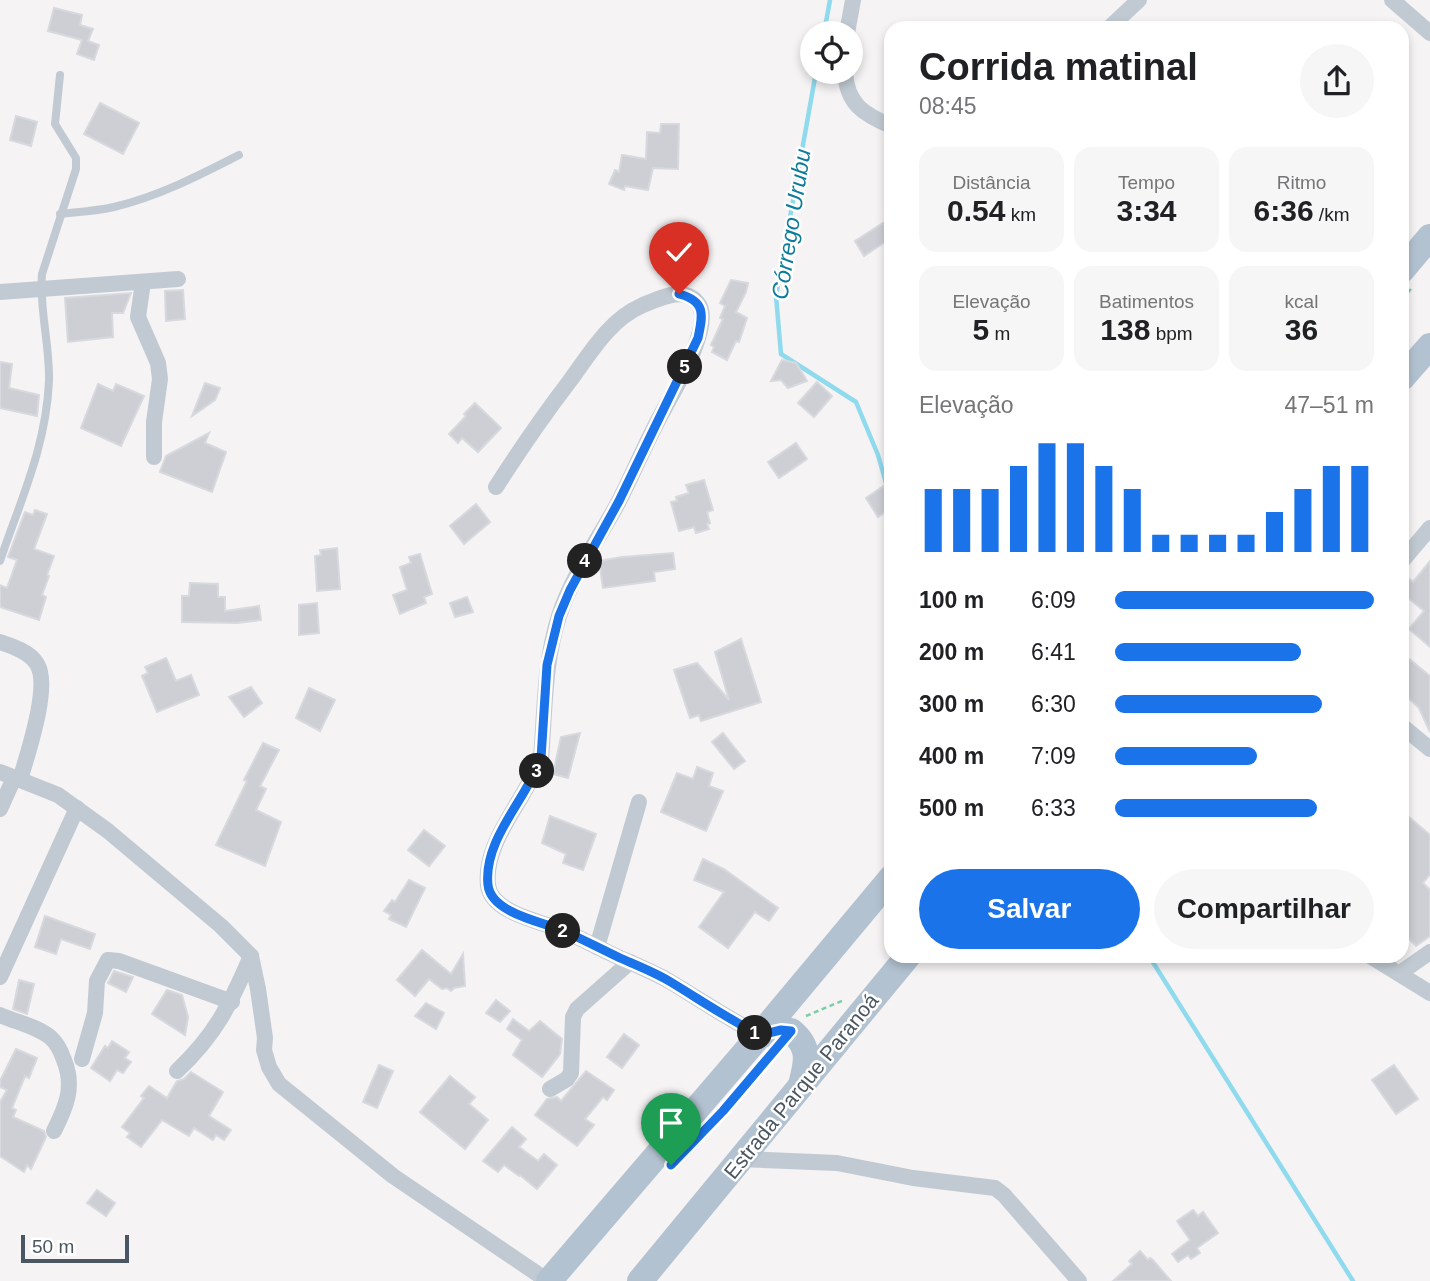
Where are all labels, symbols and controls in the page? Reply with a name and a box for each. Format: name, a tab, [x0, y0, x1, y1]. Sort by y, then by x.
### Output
map controls	[800, 21, 863, 84]
button: locate	[800, 21, 863, 84]
button: share	[1300, 44, 1374, 118]
text: Corrida matinal	[919, 46, 1198, 88]
text: 08:45	[919, 93, 977, 119]
water label: Córrego Urubu	[766, 147, 816, 301]
text: Distância	[952, 172, 1031, 193]
text: Tempo	[1118, 172, 1175, 193]
text: Ritmo	[1277, 172, 1326, 193]
text: 0.54	[947, 194, 1005, 227]
text: 3:34	[1116, 194, 1177, 227]
text: 6:36	[1254, 194, 1314, 227]
text: km	[1005, 204, 1036, 225]
text: /km	[1314, 204, 1349, 225]
pin	[649, 222, 709, 294]
icon: check	[660, 233, 698, 271]
text: Elevação	[952, 291, 1031, 312]
text: Batimentos	[1099, 291, 1194, 312]
text: kcal	[1285, 291, 1318, 312]
text: 5	[973, 313, 989, 346]
text: 138	[1100, 313, 1150, 346]
text: 36	[1285, 313, 1318, 346]
text: m	[989, 323, 1010, 344]
text: bpm	[1150, 323, 1193, 344]
pin: 5	[668, 350, 702, 384]
text: 5	[679, 356, 690, 377]
text: Elevação	[919, 392, 1014, 418]
text: 47–51 m	[1284, 392, 1374, 418]
pin: 4	[568, 544, 602, 578]
text: 4	[579, 550, 590, 571]
text: 100 m	[919, 587, 984, 613]
text: 6:09	[1031, 587, 1076, 613]
text: 200 m	[919, 639, 984, 665]
text: 6:41	[1031, 639, 1076, 665]
text: 300 m	[919, 691, 984, 717]
text: 6:30	[1031, 691, 1076, 717]
text: 400 m	[919, 743, 984, 769]
text: 7:09	[1031, 743, 1076, 769]
pin: 3	[520, 754, 554, 788]
text: 3	[531, 760, 542, 781]
text: 500 m	[919, 795, 984, 821]
text: 6:33	[1031, 795, 1076, 821]
button: Salvar	[919, 869, 1140, 949]
button: Compartilhar	[1154, 869, 1374, 949]
pin: 2	[546, 914, 580, 948]
text: 2	[557, 920, 568, 941]
street label: Estrada Parque Paranoá	[719, 989, 883, 1183]
pin: 1	[738, 1016, 772, 1050]
text: 1	[749, 1022, 760, 1043]
pin	[641, 1093, 701, 1165]
icon: arrive	[652, 1104, 690, 1142]
scale bar	[21, 1232, 130, 1264]
text: 50 m	[32, 1236, 74, 1257]

